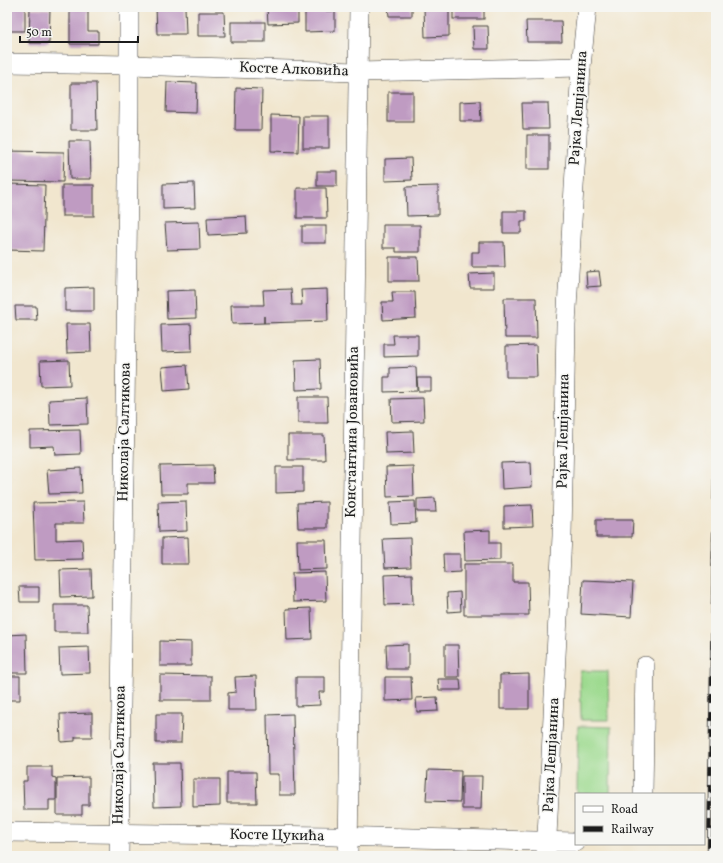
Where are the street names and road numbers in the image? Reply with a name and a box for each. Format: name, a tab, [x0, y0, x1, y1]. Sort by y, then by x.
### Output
street label: Рајка Лешјанина	[565, 50, 593, 166]
street label: Косте Алковића	[239, 58, 349, 82]
street label: Константина Јовановића	[341, 346, 365, 518]
street label: Николаја Салтикова	[113, 362, 137, 502]
street label: Рајка Лешјанина	[552, 373, 576, 489]
street label: Николаја Салтикова	[108, 685, 132, 825]
street label: Рајка Лешјанина	[538, 697, 566, 813]
street label: Косте Цукића	[229, 825, 325, 847]

